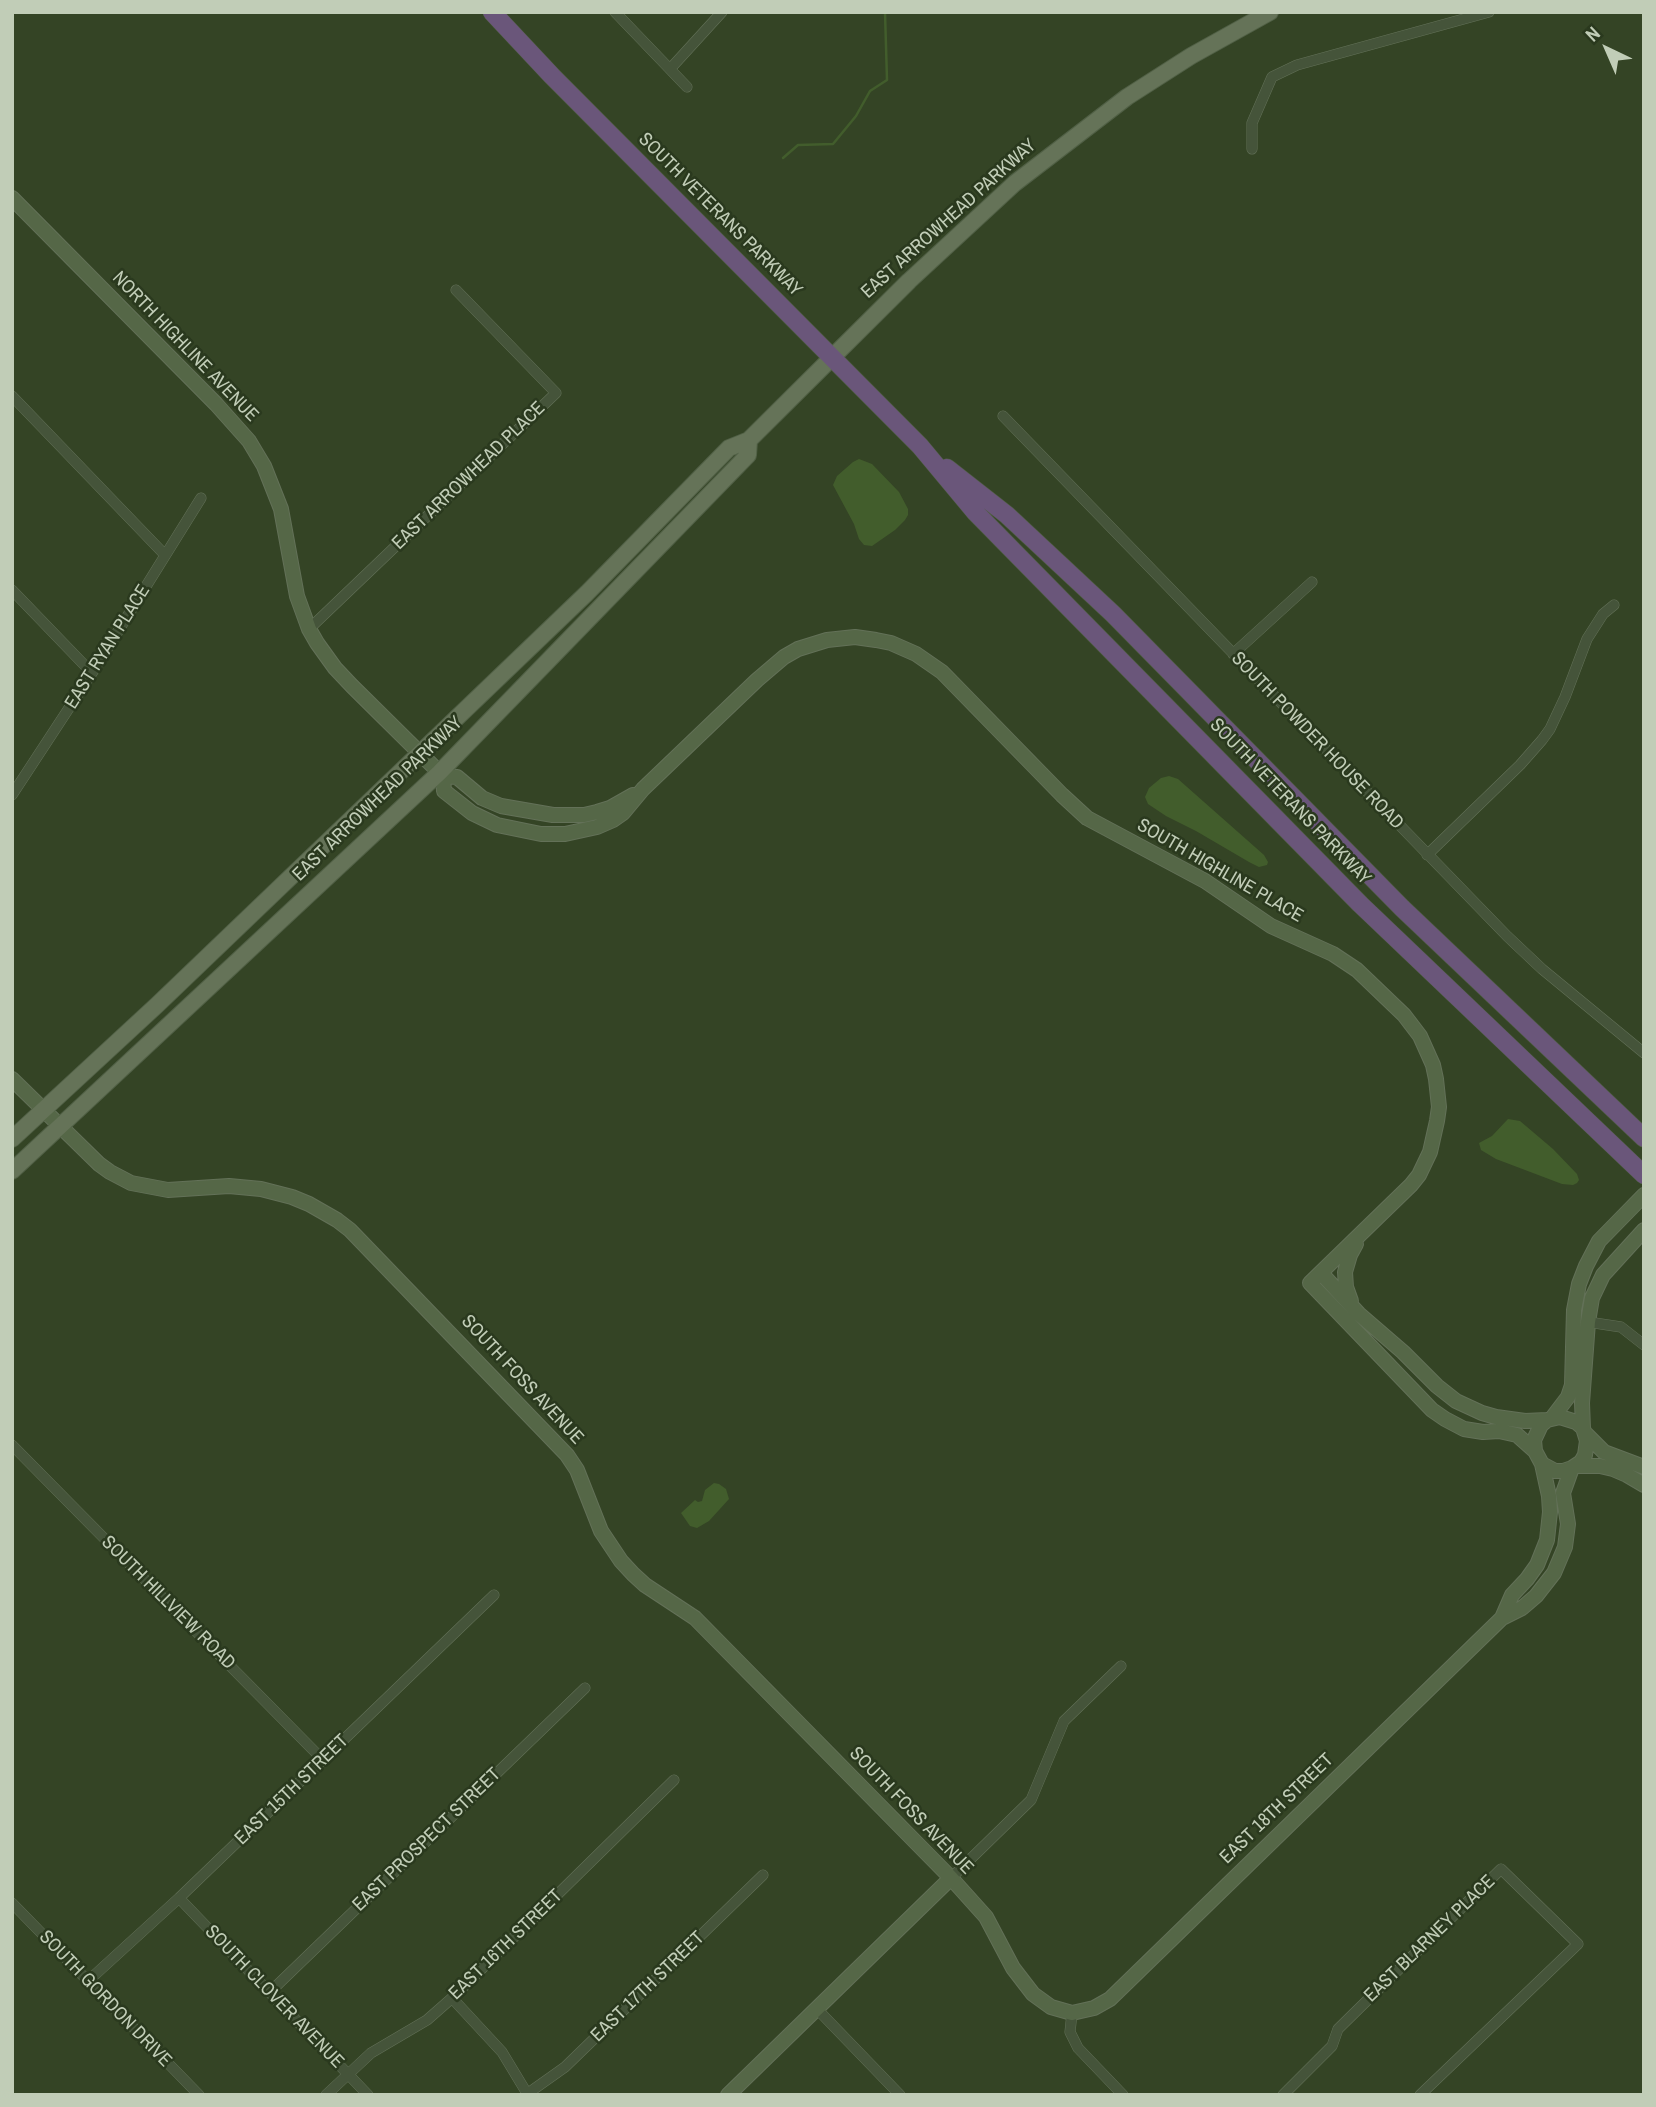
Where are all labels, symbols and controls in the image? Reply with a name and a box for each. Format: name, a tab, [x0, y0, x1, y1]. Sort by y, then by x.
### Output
north arrow	[1572, 14, 1642, 84]
text: N	[1579, 21, 1605, 47]
street label: SOUTH VETERANS PARKWAY	[633, 128, 807, 302]
street label: EAST ARROWHEAD PARKWAY	[857, 134, 1041, 304]
street label: NORTH HIGHLINE AVENUE	[107, 267, 263, 427]
street label: EAST ARROWHEAD PLACE	[388, 397, 550, 555]
street label: EAST RYAN PLACE	[61, 581, 155, 713]
street label: SOUTH POWDER HOUSE ROAD	[1226, 647, 1408, 835]
street label: EAST ARROWHEAD PARKWAY	[288, 712, 468, 886]
street label: SOUTH VETERANS PARKWAY	[1205, 714, 1375, 890]
street label: SOUTH HIGHLINE PLACE	[1133, 814, 1307, 928]
street label: SOUTH FOSS AVENUE	[456, 1311, 588, 1449]
street label: SOUTH HILLVIEW ROAD	[96, 1531, 240, 1675]
street label: EAST 15TH STREET	[231, 1730, 353, 1850]
street label: SOUTH FOSS AVENUE	[844, 1742, 978, 1880]
street label: EAST 18TH STREET	[1216, 1749, 1338, 1869]
street label: EAST PROSPECT STREET	[348, 1764, 506, 1916]
street label: EAST BLARNEY PLACE	[1360, 1871, 1500, 2007]
street label: EAST 16TH STREET	[445, 1885, 567, 2005]
street label: SOUTH CLOVER AVENUE	[200, 1921, 348, 2073]
street label: SOUTH GORDON DRIVE	[34, 1926, 176, 2072]
street label: EAST 17TH STREET	[587, 1927, 709, 2047]

